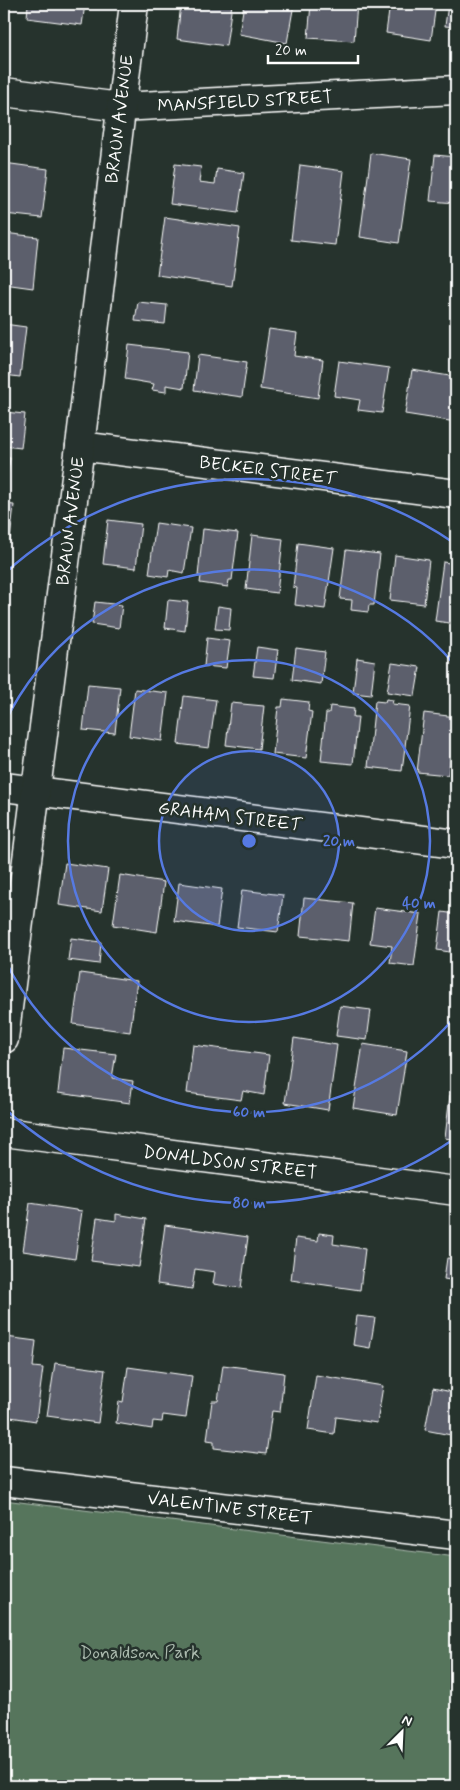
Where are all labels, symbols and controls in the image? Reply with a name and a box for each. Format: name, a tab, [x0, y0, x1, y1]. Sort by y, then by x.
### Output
scale bar	[268, 32, 358, 64]
text: 20 m	[275, 41, 307, 61]
street label: BRAUN AVENUE	[100, 53, 140, 185]
street label: MANSFIELD STREET	[157, 85, 333, 119]
street label: BECKER STREET	[198, 451, 339, 491]
street label: BRAUN AVENUE	[51, 455, 91, 587]
street label: GRAHAM STREET	[157, 796, 304, 838]
centre of rings	[240, 832, 258, 850]
text: 20 m	[323, 832, 355, 852]
text: 40 m	[402, 894, 436, 914]
text: 60 m	[233, 1103, 265, 1123]
street label: DONALDSON STREET	[141, 1140, 318, 1186]
text: 80 m	[232, 1194, 266, 1214]
street label: VALENTINE STREET	[146, 1487, 314, 1531]
park label: Donaldson Park	[80, 1641, 200, 1665]
north arrow	[378, 1708, 428, 1758]
text: N	[399, 1711, 415, 1731]

